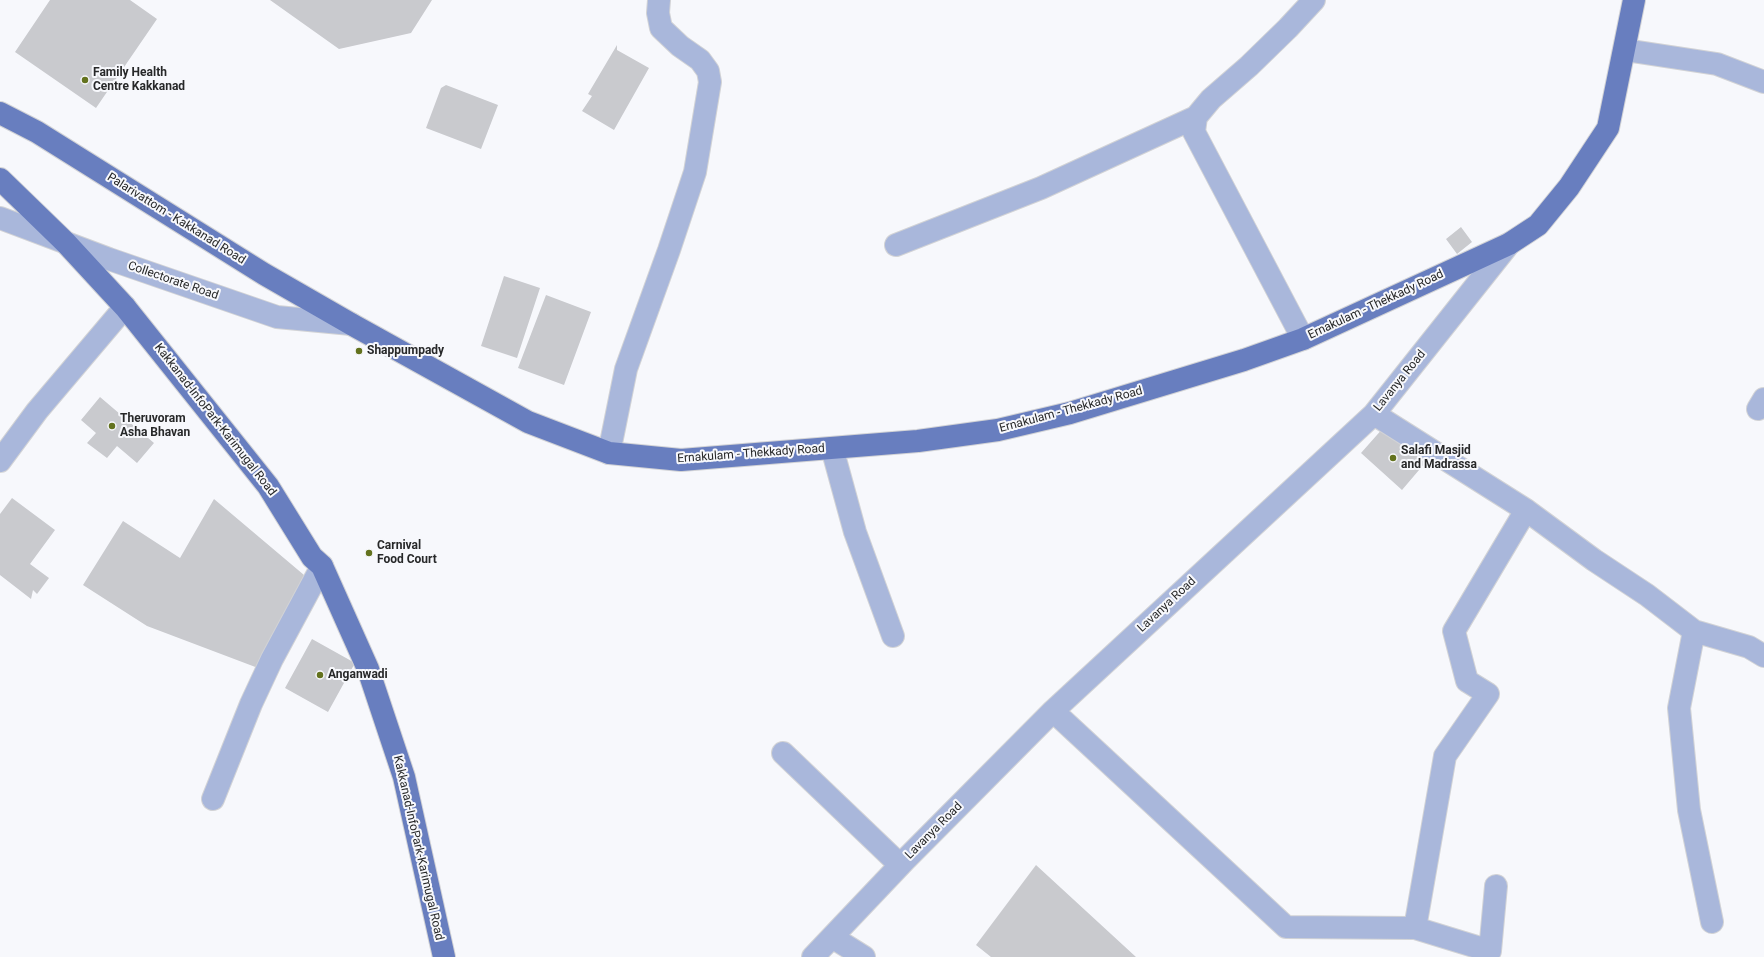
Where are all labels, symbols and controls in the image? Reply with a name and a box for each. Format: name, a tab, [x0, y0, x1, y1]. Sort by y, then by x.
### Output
place label: Family Health Centre Kakkanad	[93, 66, 185, 94]
marker: Family Health Centre Kakkanad	[80, 75, 90, 85]
street label: Palarivattom - Kakkanad Road	[104, 170, 248, 268]
street label: Collectorate Road	[126, 259, 220, 303]
street label: Ernakulam - Thekkady Road	[1306, 267, 1446, 343]
street label: Kakkanad-InfoPark-Karimugal Road	[151, 341, 279, 499]
place label: Shappumpady	[367, 344, 444, 358]
marker: Shappumpady	[354, 346, 364, 356]
street label: Lavanya Road	[1371, 348, 1429, 414]
street label: Ernakulam - Thekkady Road	[998, 384, 1144, 436]
place label: Theruvoram Asha Bhavan	[120, 412, 190, 440]
marker: Theruvoram Asha Bhavan	[107, 421, 117, 431]
street label: Ernakulam - Thekkady Road	[677, 442, 825, 466]
place label: Salafi Masjid and Madrassa	[1401, 444, 1477, 472]
marker: Salafi Masjid and Madrassa	[1388, 453, 1398, 463]
place label: Carnival Food Court	[377, 539, 437, 567]
marker: Carnival Food Court	[364, 548, 374, 558]
street label: Lavanya Road	[1135, 574, 1199, 636]
place label: Anganwadi	[328, 668, 388, 682]
marker: Anganwadi	[315, 670, 325, 680]
street label: Kakkanad-InfoPark-Karimugal Road	[390, 754, 446, 942]
street label: Lavanya Road	[903, 800, 965, 862]

